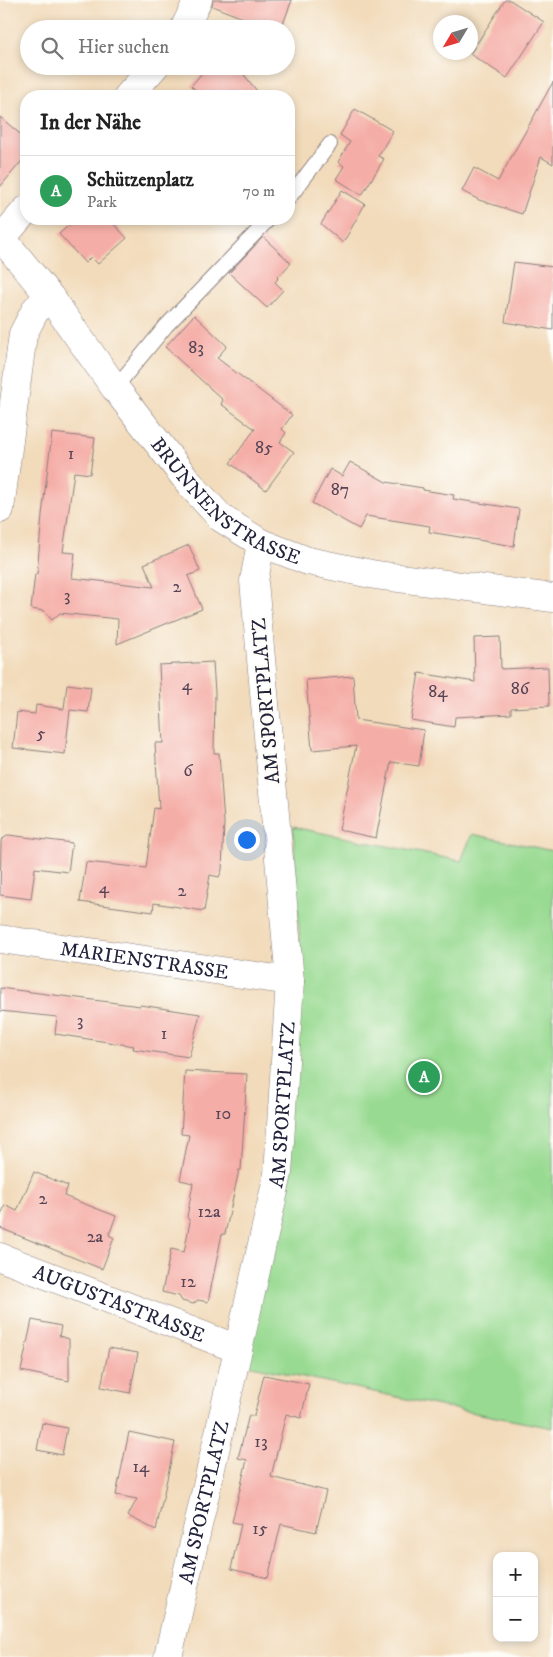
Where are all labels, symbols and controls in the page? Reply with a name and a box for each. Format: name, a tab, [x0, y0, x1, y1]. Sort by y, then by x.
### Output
north arrow	[433, 15, 478, 60]
search box	[20, 20, 295, 75]
icon: search	[38, 34, 66, 62]
text: Hier suchen	[78, 36, 169, 59]
text: In der Nähe	[40, 110, 141, 136]
text: Schützenplatz	[87, 169, 194, 192]
text: A	[51, 181, 61, 201]
text: 70 m	[243, 181, 275, 201]
text: Park	[87, 192, 117, 212]
house number: 83	[188, 337, 204, 359]
street label: BRUNNENSTRASSE	[144, 433, 304, 571]
house number: 85	[255, 437, 273, 459]
house number: 1	[68, 443, 74, 465]
house number: 87	[331, 479, 349, 501]
house number: 2	[173, 576, 182, 598]
house number: 3	[64, 585, 70, 607]
street label: AM SPORTPLATZ	[247, 617, 286, 785]
house number: 4	[182, 674, 193, 696]
house number: 86	[511, 678, 530, 700]
house number: 84	[428, 681, 448, 703]
house number: 5	[37, 723, 46, 745]
house number: 6	[183, 760, 193, 782]
your location	[234, 827, 260, 853]
house number: 4	[99, 877, 110, 899]
house number: 2	[178, 880, 187, 902]
street label: MARIENSTRASSE	[58, 937, 230, 986]
house number: 3	[77, 1010, 83, 1032]
street label: AM SPORTPLATZ	[264, 1021, 301, 1190]
house number: 1	[161, 1023, 167, 1045]
pin: A	[408, 1058, 440, 1096]
house number: 10	[215, 1103, 231, 1125]
house number: 2	[39, 1188, 48, 1210]
house number: 12a	[197, 1201, 221, 1223]
house number: 2a	[87, 1226, 104, 1248]
street label: AUGUSTASTRASSE	[30, 1260, 208, 1349]
house number: 12	[180, 1271, 196, 1293]
street label: AM SPORTPLATZ	[174, 1418, 235, 1586]
house number: 13	[254, 1431, 268, 1453]
house number: 14	[133, 1456, 150, 1478]
house number: 15	[252, 1518, 268, 1540]
map controls	[493, 1552, 538, 1642]
button: +	[493, 1552, 538, 1597]
button: −	[493, 1597, 538, 1642]

